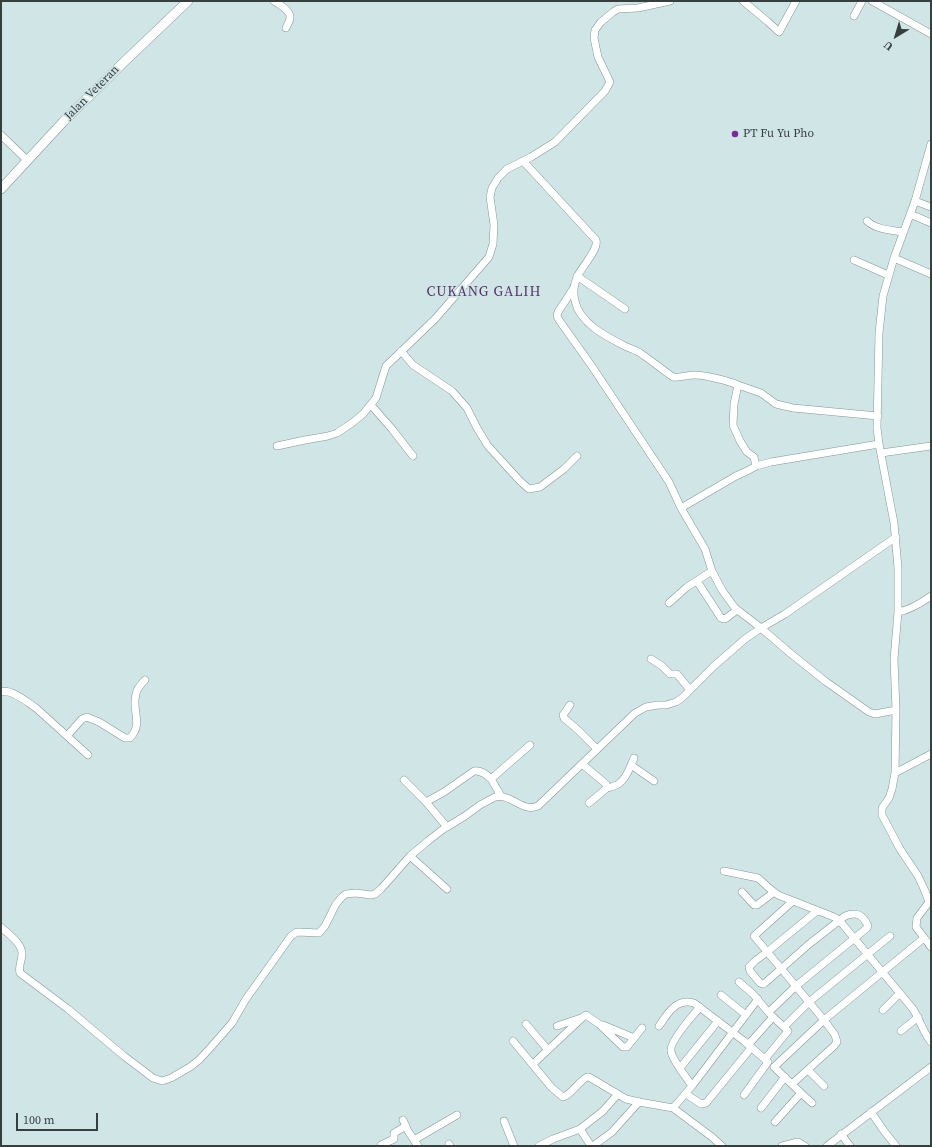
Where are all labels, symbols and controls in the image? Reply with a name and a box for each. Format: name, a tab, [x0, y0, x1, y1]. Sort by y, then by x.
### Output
north arrow	[876, 16, 916, 56]
text: U	[881, 37, 896, 54]
street label: Jalan Veteran	[62, 63, 122, 123]
place label: PT Fu Yu Pho	[743, 127, 814, 141]
marker: PT Fu Yu Pho	[730, 129, 740, 139]
district label: CUKANG GALIH	[427, 284, 541, 300]
scale bar	[18, 1105, 100, 1131]
text: 100 m	[23, 1112, 55, 1128]

